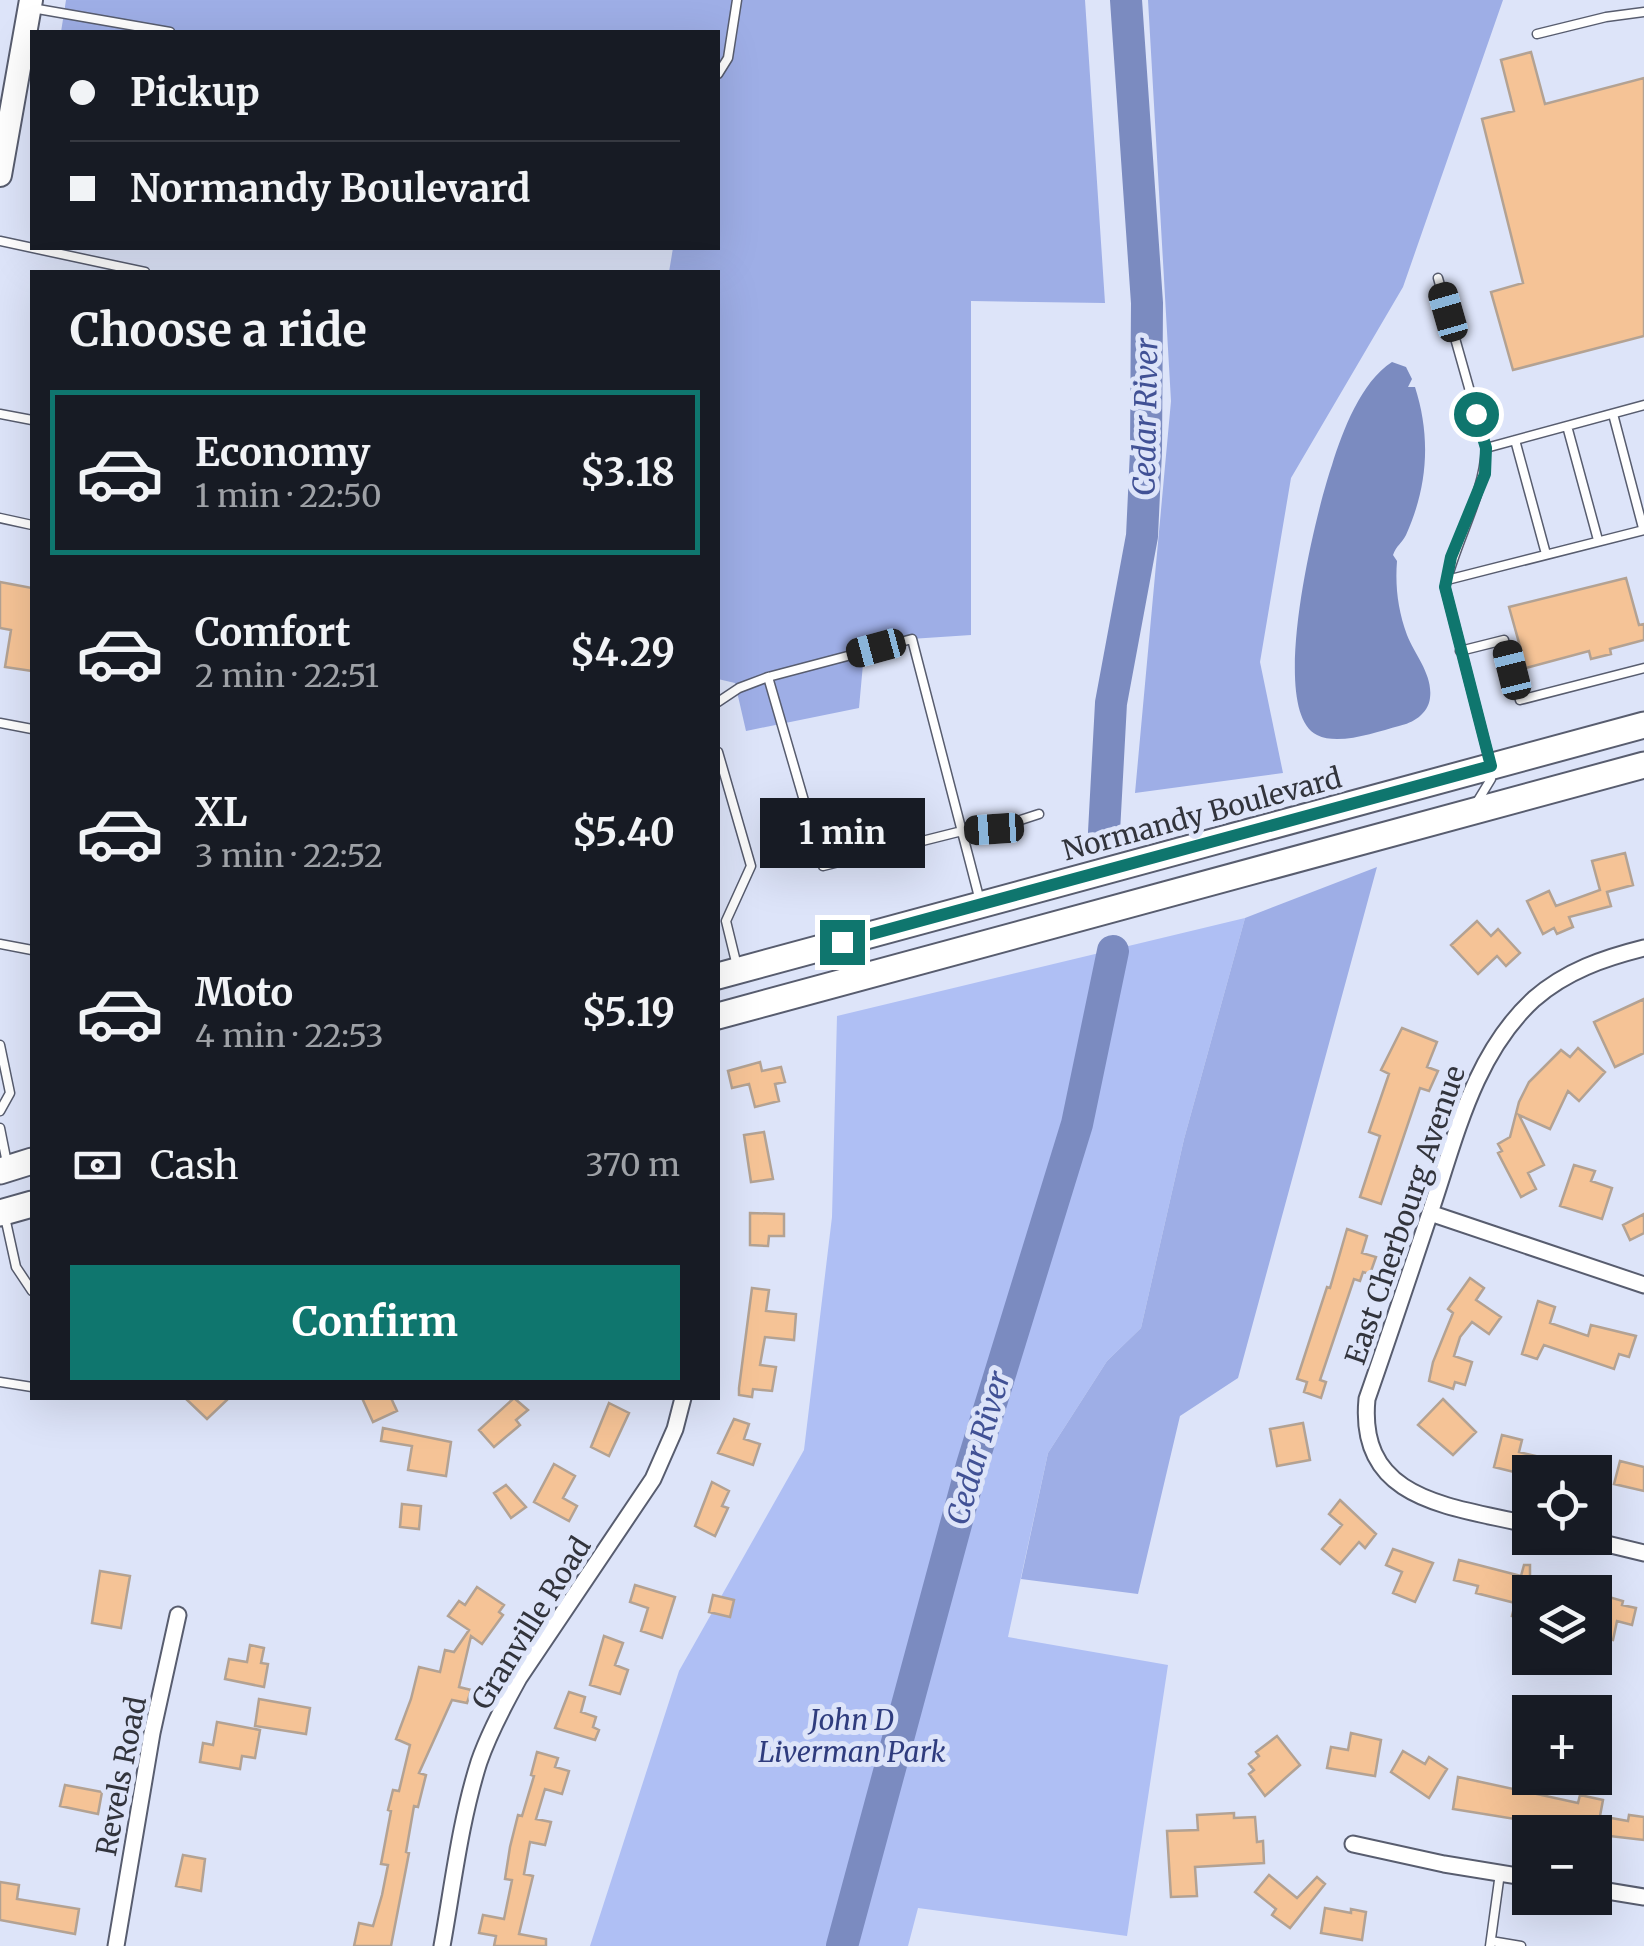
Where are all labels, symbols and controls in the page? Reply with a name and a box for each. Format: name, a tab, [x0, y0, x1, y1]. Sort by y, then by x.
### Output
text: Pickup	[130, 69, 260, 116]
text: Normandy Boulevard	[130, 165, 531, 212]
car	[1425, 279, 1471, 345]
text: Choose a ride	[70, 302, 367, 358]
water label: Cedar River	[1125, 337, 1165, 496]
route start	[1454, 392, 1499, 437]
icon: car	[75, 428, 165, 518]
text: Economy	[195, 429, 370, 476]
text: $3.18	[580, 449, 675, 496]
text: 1 min · 22:50	[195, 476, 382, 516]
icon: car	[75, 608, 165, 698]
text: Comfort	[195, 609, 351, 656]
car	[843, 626, 909, 670]
text: $4.29	[570, 629, 675, 676]
car	[1490, 637, 1534, 703]
text: 2 min · 22:51	[195, 656, 379, 696]
street label: Normandy Boulevard	[1059, 759, 1346, 869]
icon: car	[75, 788, 165, 878]
text: XL	[195, 789, 247, 836]
callout: 1 min	[760, 797, 924, 867]
text: $5.40	[572, 809, 675, 856]
car	[963, 812, 1025, 846]
text: 1 min	[799, 813, 886, 853]
text: 3 min · 22:52	[195, 836, 383, 876]
route end	[820, 920, 865, 965]
icon: car	[75, 968, 165, 1058]
text: Moto	[195, 969, 293, 1016]
text: $5.19	[582, 989, 675, 1036]
text: 4 min · 22:53	[195, 1016, 384, 1056]
street label: East Cherbourg Avenue	[1337, 1061, 1473, 1369]
icon: cash	[70, 1138, 125, 1193]
text: Cash	[150, 1142, 239, 1189]
text: 370 m	[585, 1145, 680, 1185]
button: Confirm	[70, 1265, 680, 1380]
water label: Cedar River	[938, 1366, 1018, 1529]
map controls	[1512, 1455, 1612, 1915]
button: locate	[1512, 1455, 1612, 1555]
street label: Granville Road	[464, 1530, 598, 1716]
button: layers	[1512, 1575, 1612, 1675]
street label: Revels Road	[88, 1693, 154, 1859]
button: +	[1512, 1695, 1612, 1795]
park label: John D Liverman Park	[758, 1702, 946, 1770]
button: −	[1512, 1815, 1612, 1915]

